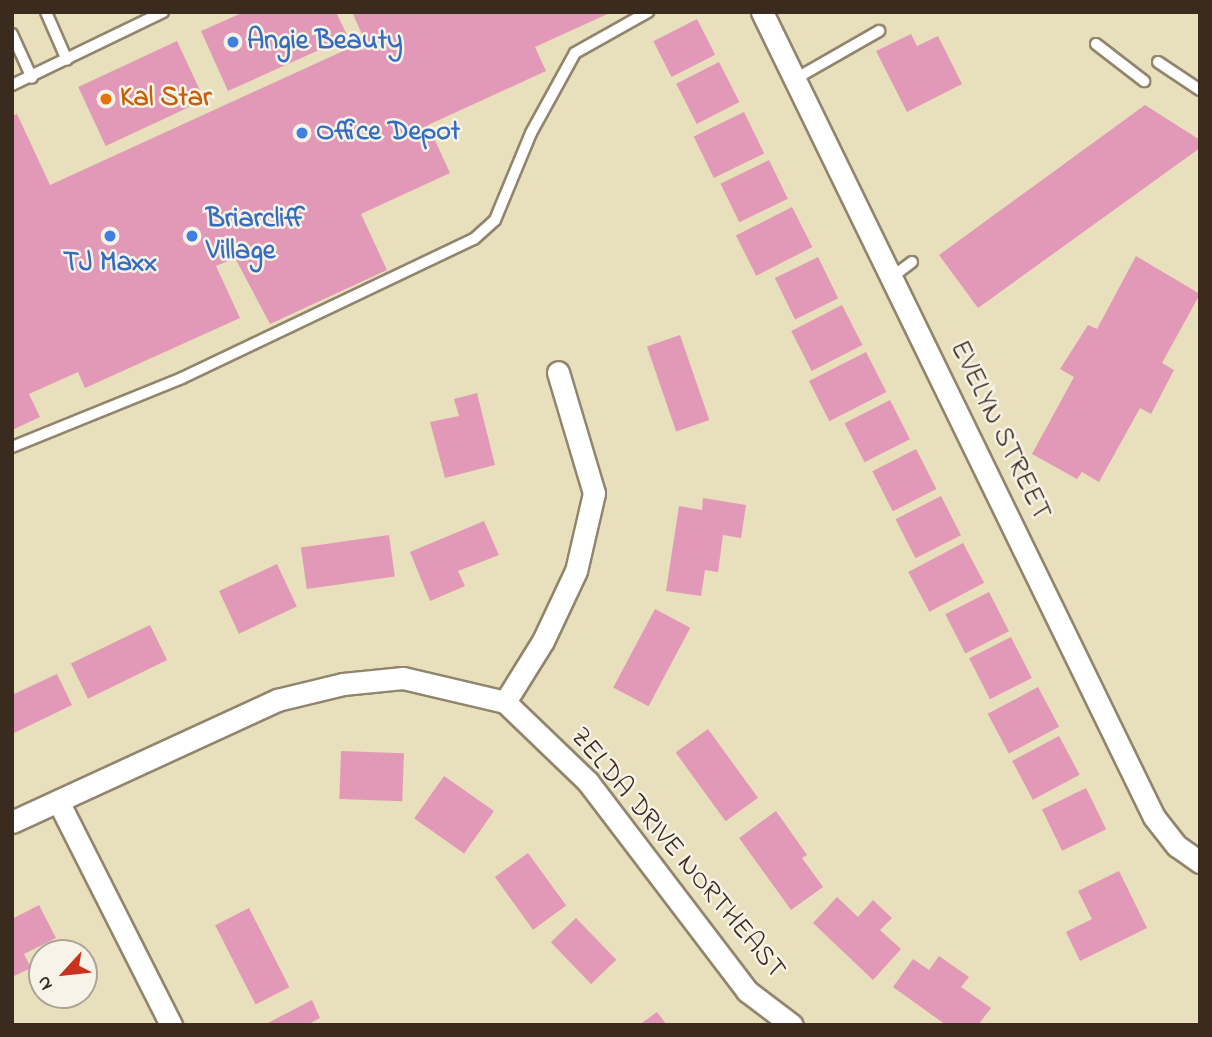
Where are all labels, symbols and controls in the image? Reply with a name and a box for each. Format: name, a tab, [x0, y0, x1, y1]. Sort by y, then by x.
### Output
place label: Angie Beauty	[247, 25, 403, 59]
marker: Angie Beauty	[225, 34, 241, 50]
place label: Kal Star	[120, 82, 212, 116]
marker: Kal Star	[98, 91, 114, 107]
place label: Office Depot	[316, 116, 460, 150]
marker: Office Depot	[294, 125, 310, 141]
place label: Briarcliff Village	[206, 203, 305, 269]
marker: TJ Maxx	[102, 228, 118, 244]
marker: Briarcliff Village	[184, 228, 200, 244]
place label: TJ Maxx	[63, 247, 157, 281]
street label: EVELYN STREET	[941, 336, 1057, 526]
street label: ZELDA DRIVE NORTHEAST	[562, 721, 792, 987]
north arrow	[28, 939, 98, 1009]
text: N	[31, 971, 61, 995]

